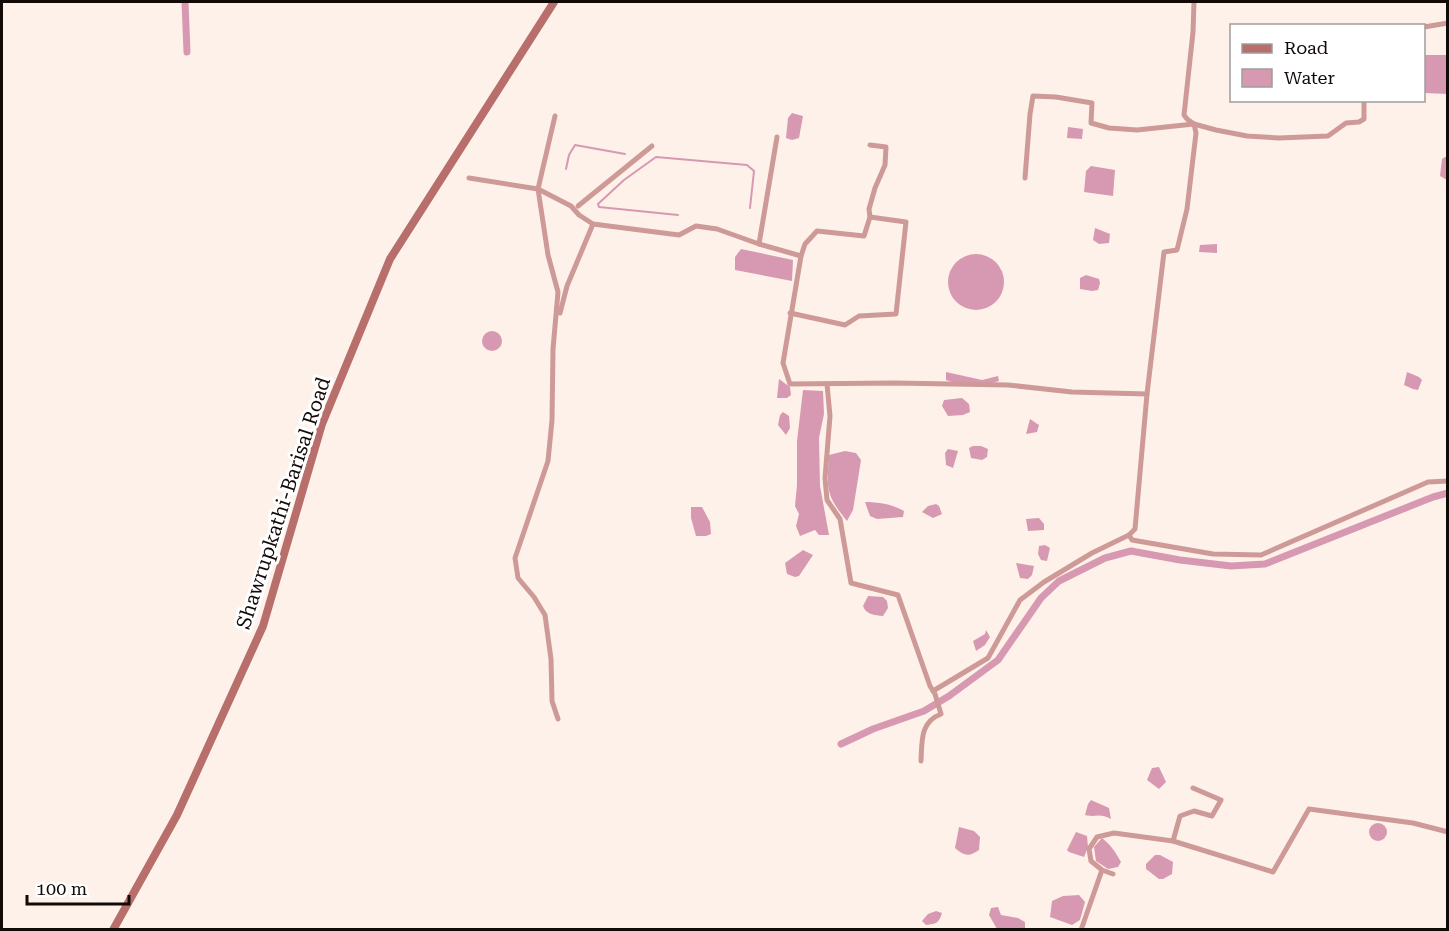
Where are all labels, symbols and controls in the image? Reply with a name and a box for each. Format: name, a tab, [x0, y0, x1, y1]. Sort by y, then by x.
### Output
legend	[1230, 24, 1425, 102]
text: Road	[1284, 37, 1329, 58]
text: Water	[1284, 67, 1335, 88]
street label: Shawrupkathi-Barisal Road	[231, 374, 335, 632]
scale bar	[27, 868, 129, 906]
text: 100 m	[36, 878, 87, 899]

